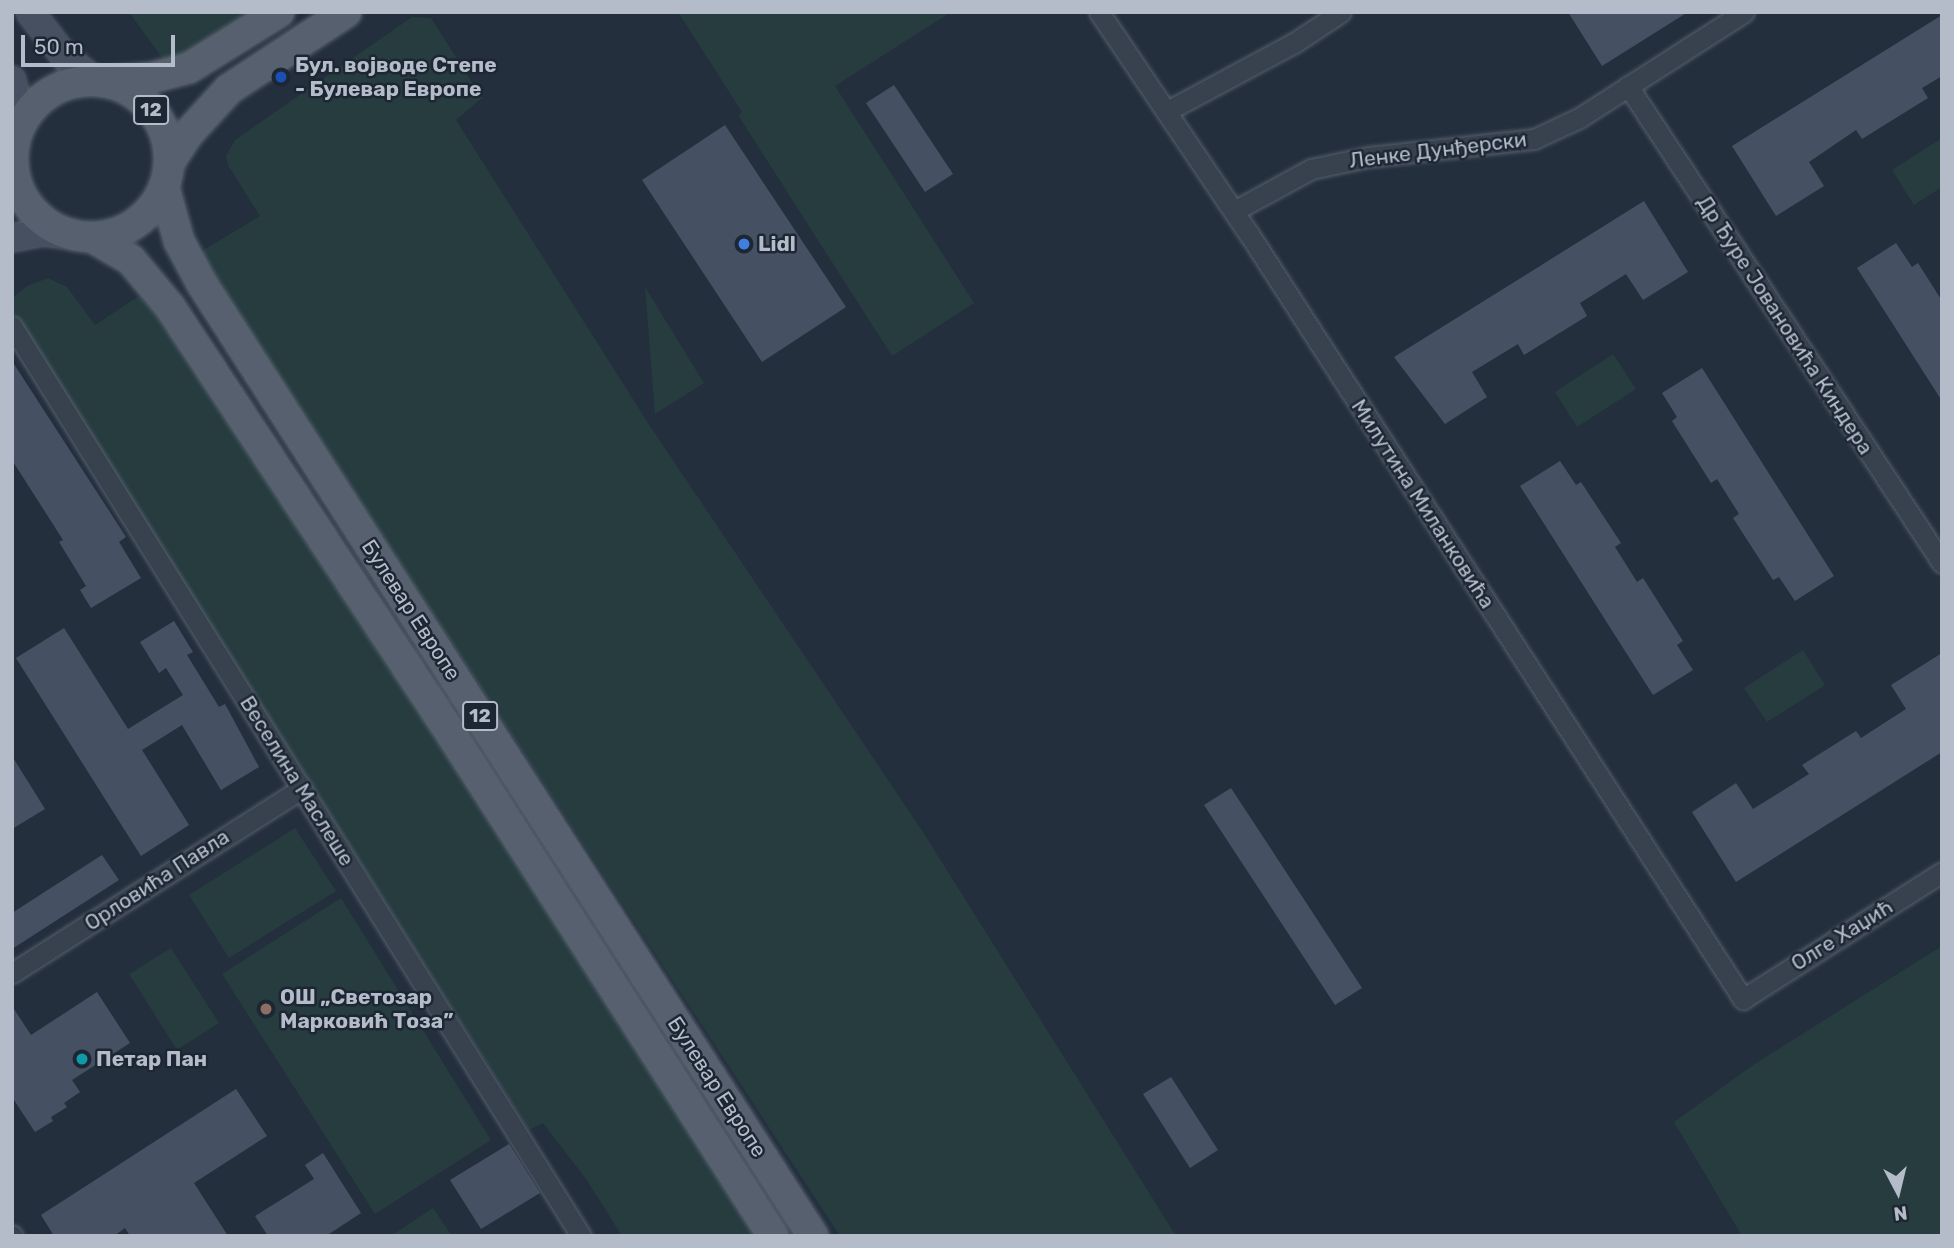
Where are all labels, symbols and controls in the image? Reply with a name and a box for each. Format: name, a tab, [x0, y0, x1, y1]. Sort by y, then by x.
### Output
scale bar	[24, 21, 178, 65]
text: 50 m	[34, 34, 84, 59]
place label: Бул. војводе Степе - Булевар Европе	[295, 52, 497, 102]
marker: Бул. војводе Степе - Булевар Европе	[273, 69, 289, 85]
road number: 12	[132, 94, 170, 125]
street label: Ленке Дунђерски	[1348, 127, 1528, 173]
street label: Др Ђуре Јовановића Киндера	[1692, 191, 1878, 459]
place label: Lidl	[758, 231, 796, 257]
marker: Lidl	[736, 236, 752, 252]
street label: Милутина Миланковића	[1346, 395, 1500, 613]
street label: Булевар Европе	[356, 535, 466, 685]
street label: Веселина Маслеше	[234, 691, 360, 871]
road number: 12	[461, 701, 499, 732]
street label: Орловића Павла	[80, 824, 234, 936]
street label: Олге Хаџић	[1787, 894, 1897, 976]
place label: ОШ „Светозар Марковић Тоза”	[280, 984, 453, 1034]
marker: ОШ „Светозар Марковић Тоза”	[258, 1001, 274, 1017]
street label: Булевар Европе	[662, 1012, 772, 1162]
place label: Петар Пан	[96, 1046, 207, 1072]
marker: Петар Пан	[74, 1051, 90, 1067]
north arrow	[1863, 1157, 1933, 1227]
text: N	[1892, 1201, 1909, 1226]

